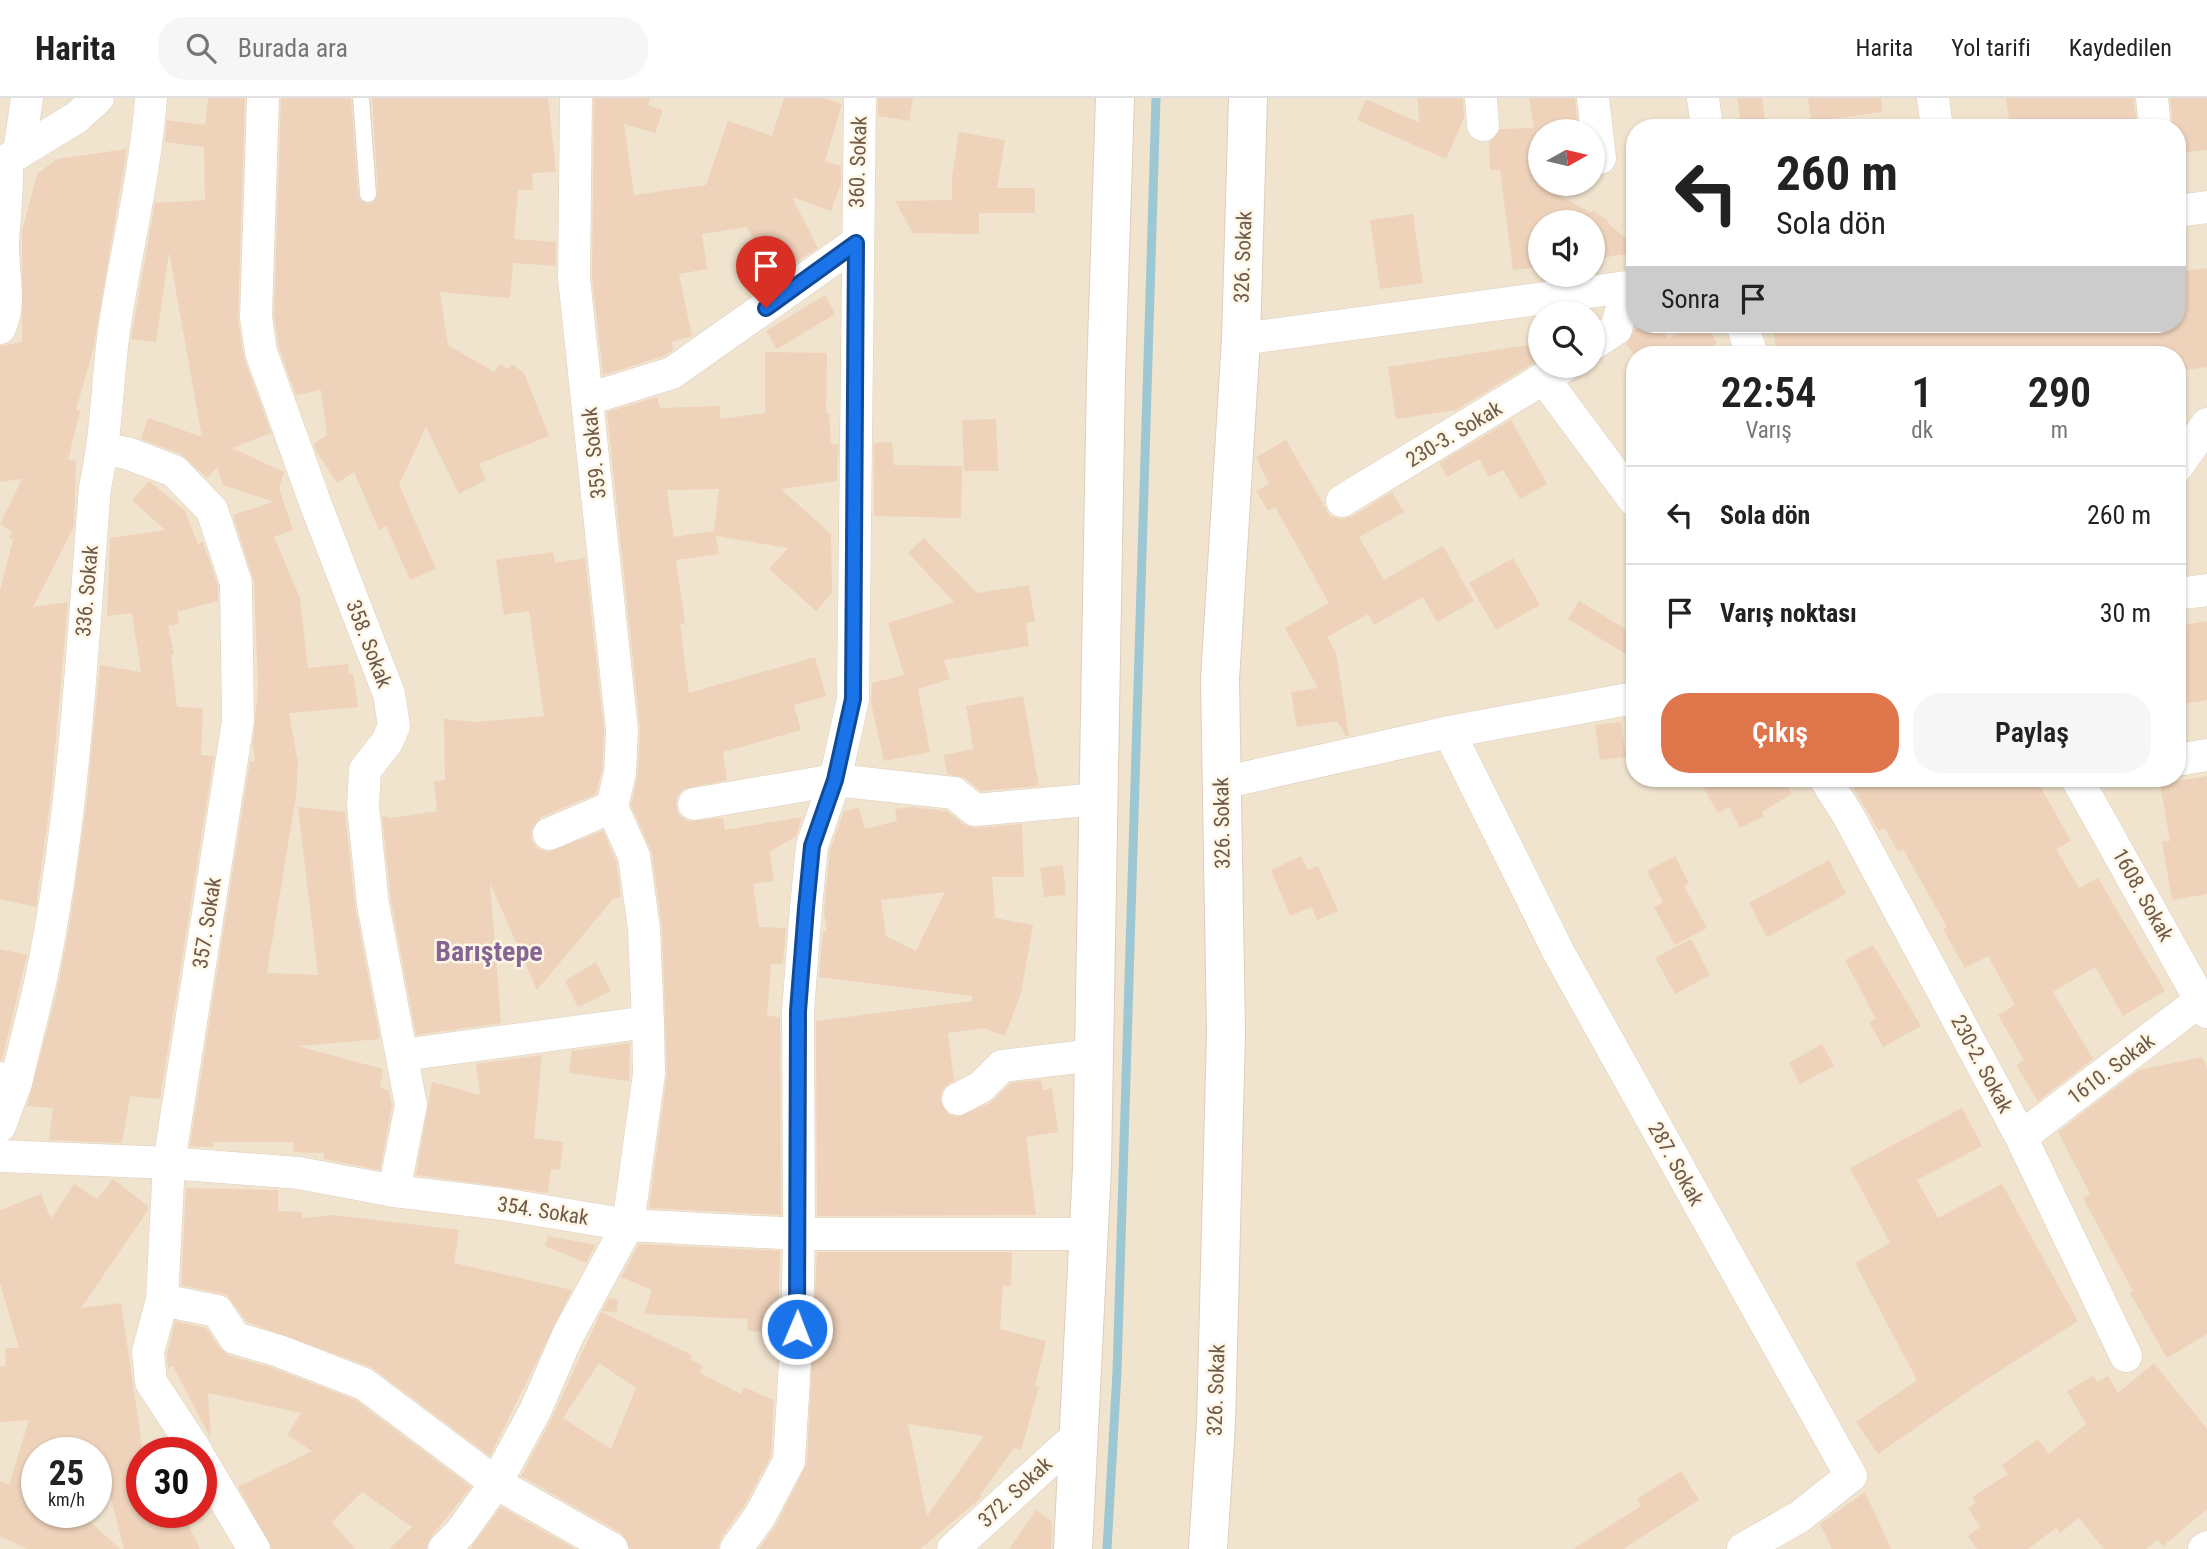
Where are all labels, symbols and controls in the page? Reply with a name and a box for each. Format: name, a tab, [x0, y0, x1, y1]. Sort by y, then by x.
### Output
search box	[158, 17, 648, 80]
text: Harita	[35, 29, 116, 68]
icon: search	[182, 29, 220, 67]
text: Burada ara	[238, 33, 348, 63]
text: Harita	[1856, 34, 1913, 62]
text: Yol tarifi	[1951, 34, 2031, 62]
text: Kaydedilen	[2069, 34, 2172, 62]
street label: 360. Sokak	[844, 115, 872, 208]
north arrow	[1528, 119, 1605, 196]
map controls	[1528, 119, 1605, 378]
text: 260 m	[1776, 145, 1898, 202]
icon: left	[1661, 147, 1752, 238]
text: Sola dön	[1776, 204, 1886, 242]
street label: 326. Sokak	[1229, 210, 1257, 303]
button: sound	[1528, 210, 1605, 287]
pin	[736, 236, 796, 308]
icon: arrive	[747, 247, 785, 285]
icon: arrive	[1734, 280, 1772, 318]
text: Sonra	[1661, 284, 1720, 314]
button: search	[1528, 301, 1605, 378]
text: 22:54	[1721, 368, 1816, 417]
text: 1	[1912, 368, 1933, 417]
text: 290	[2028, 368, 2091, 417]
street label: 230-3. Sokak	[1402, 396, 1507, 472]
street label: 359. Sokak	[577, 406, 611, 500]
text: Varış	[1745, 417, 1792, 444]
text: dk	[1911, 417, 1933, 444]
text: m	[2051, 417, 2068, 444]
icon: left	[1661, 496, 1699, 534]
text: Sola dön	[1720, 500, 1810, 530]
text: 260 m	[2087, 500, 2151, 530]
street label: 336. Sokak	[71, 544, 103, 638]
icon: arrive	[1661, 594, 1699, 632]
street label: 358. Sokak	[341, 597, 397, 692]
text: Varış noktası	[1720, 598, 1857, 628]
text: 30 m	[2100, 598, 2151, 628]
button: Çıkış	[1661, 693, 1899, 773]
button: Paylaş	[1913, 693, 2151, 773]
street label: 326. Sokak	[1209, 776, 1235, 869]
street label: 1608. Sokak	[2108, 844, 2179, 946]
street label: 357. Sokak	[188, 875, 226, 970]
district label: Barıştepe	[435, 935, 543, 968]
street label: 230-2. Sokak	[1946, 1011, 2018, 1118]
street label: 1610. Sokak	[2063, 1028, 2159, 1109]
street label: 287. Sokak	[1643, 1118, 1709, 1210]
street label: 354. Sokak	[496, 1192, 591, 1230]
position arrow	[760, 1292, 834, 1366]
street label: 326. Sokak	[1202, 1343, 1230, 1436]
speed limit sign: 30	[126, 1437, 217, 1528]
street label: 372. Sokak	[973, 1452, 1057, 1532]
text: 25	[49, 1453, 84, 1494]
text: km/h	[48, 1489, 85, 1510]

